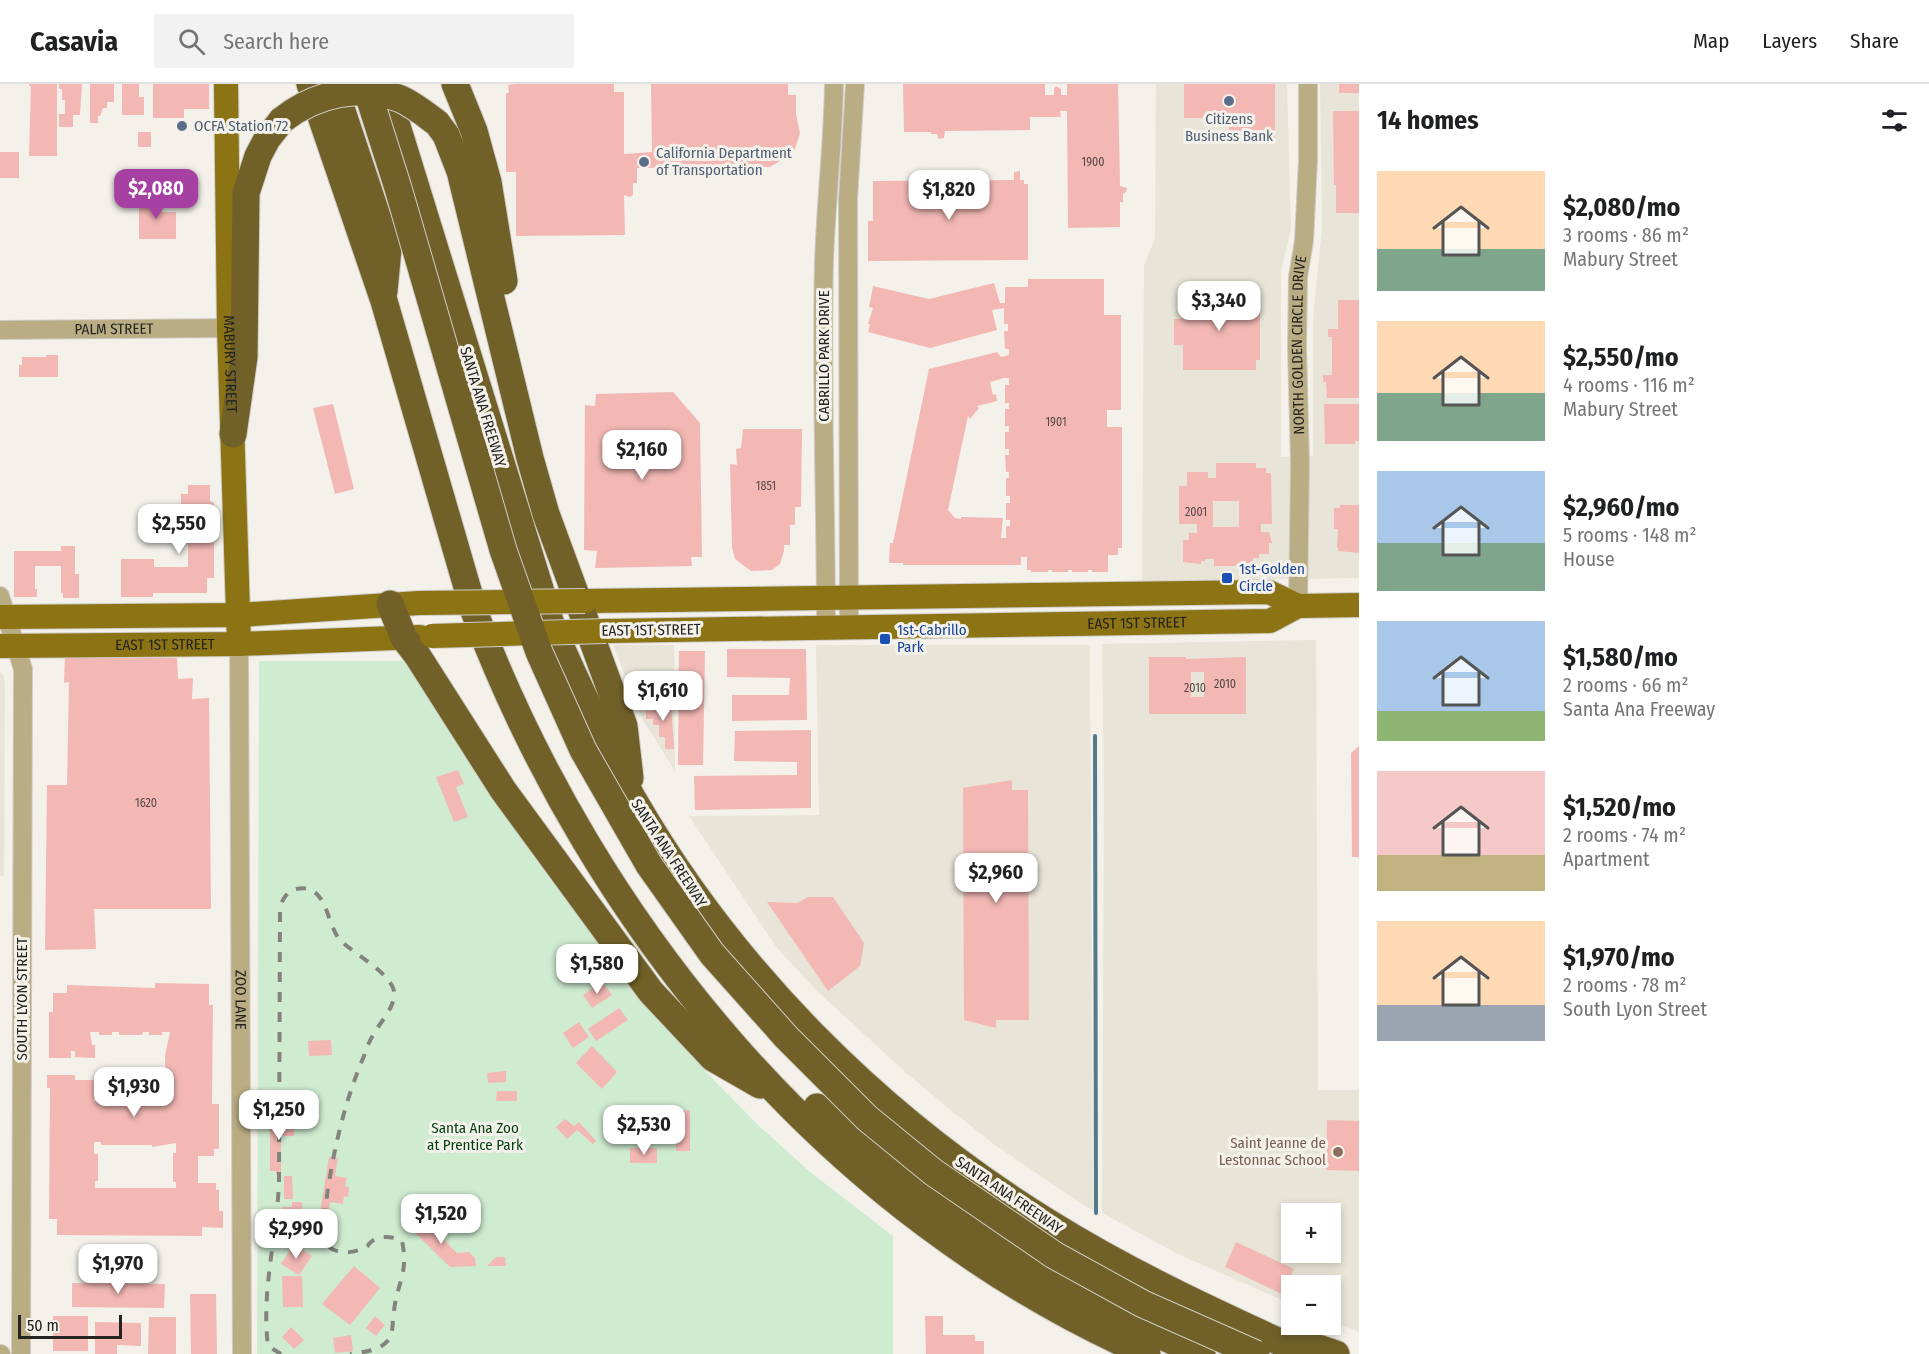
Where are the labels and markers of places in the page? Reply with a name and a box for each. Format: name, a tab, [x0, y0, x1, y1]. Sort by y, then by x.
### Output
marker: Citizens Business Bank	[1222, 94, 1236, 108]
place label: Citizens Business Bank	[1185, 110, 1273, 145]
place label: OCFA Station 72	[194, 117, 289, 135]
marker: OCFA Station 72	[175, 119, 189, 133]
place label: California Department of Transportation	[656, 144, 792, 179]
marker: California Department of Transportation	[637, 155, 651, 169]
pin: $2,080	[107, 169, 205, 220]
pin: $1,820	[900, 170, 998, 221]
pin: $3,340	[1170, 281, 1268, 332]
pin: $2,160	[593, 430, 691, 481]
pin: $2,550	[130, 504, 228, 555]
place label: 1st-Golden Circle	[1239, 560, 1305, 595]
marker: 1st-Golden Circle	[1220, 571, 1234, 585]
place label: 1st-Cabrillo Park	[897, 621, 967, 656]
marker: 1st-Cabrillo Park	[878, 632, 892, 646]
pin: $1,610	[614, 671, 712, 722]
pin: $2,960	[947, 853, 1045, 904]
pin: $1,580	[548, 944, 646, 995]
pin: $1,930	[85, 1067, 183, 1118]
pin: $1,250	[230, 1090, 328, 1141]
pin: $2,530	[595, 1105, 693, 1156]
place label: Saint Jeanne de Lestonnac School	[1219, 1134, 1326, 1169]
marker: Saint Jeanne de Lestonnac School	[1331, 1145, 1345, 1159]
pin: $1,520	[392, 1194, 490, 1245]
pin: $2,990	[247, 1209, 345, 1260]
pin: $1,970	[69, 1244, 167, 1295]

